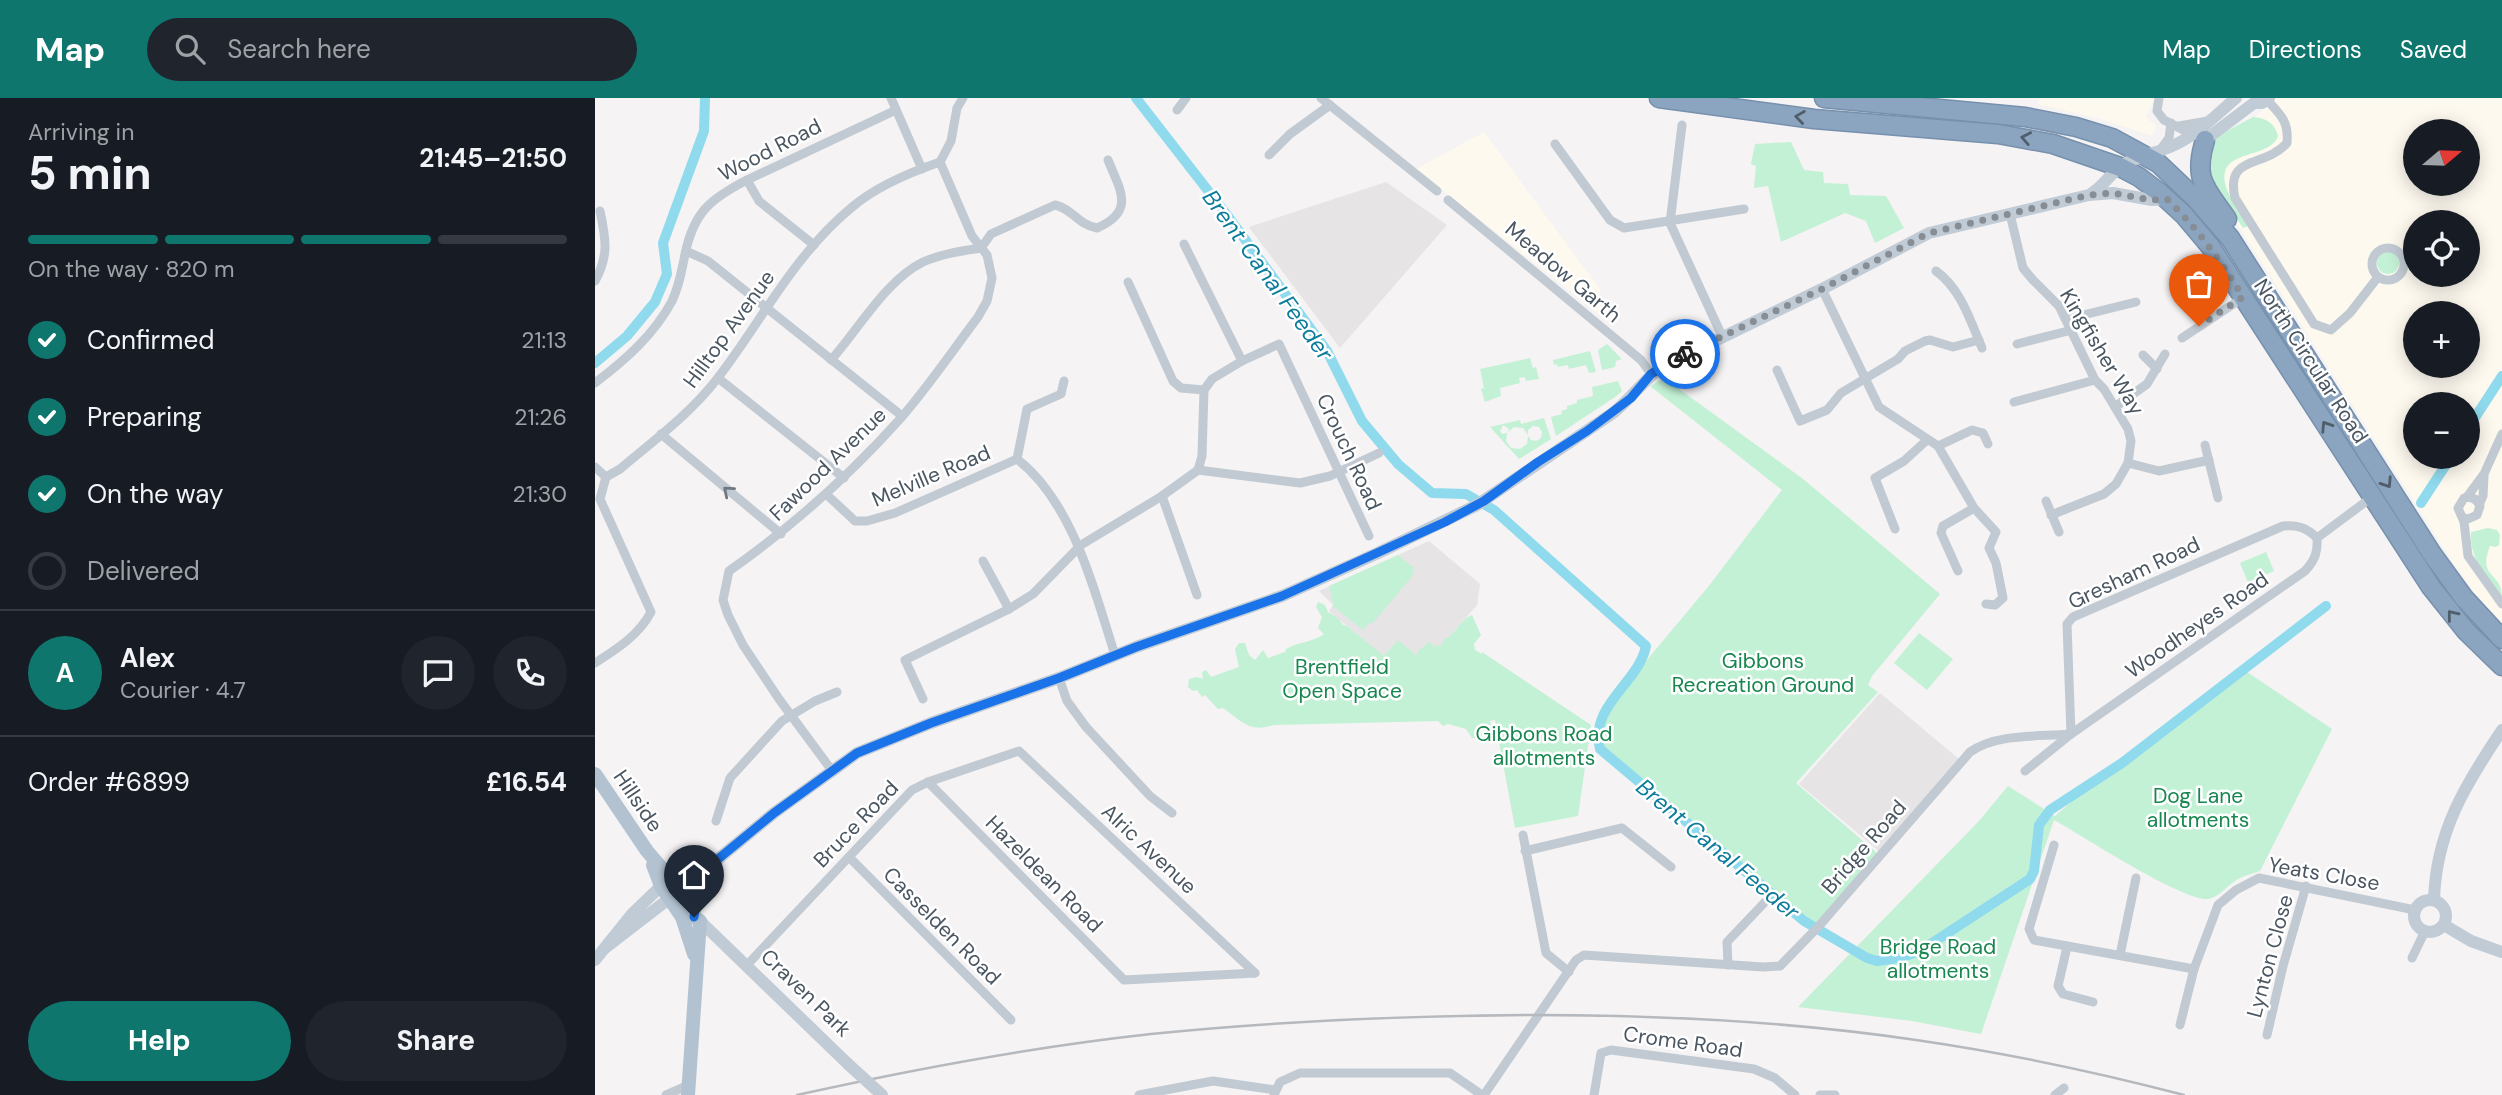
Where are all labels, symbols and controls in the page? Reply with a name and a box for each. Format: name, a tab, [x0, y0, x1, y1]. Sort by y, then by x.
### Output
search box	[147, 18, 637, 81]
text: Map	[35, 28, 105, 71]
icon: search	[171, 30, 209, 68]
text: Search here	[227, 32, 371, 66]
text: Map	[2163, 34, 2211, 65]
text: Directions	[2249, 34, 2362, 65]
text: Saved	[2400, 34, 2467, 65]
one-way arrow	[1794, 110, 1806, 125]
street label: Wood Road	[714, 112, 826, 188]
text: Arriving in	[28, 117, 134, 147]
north arrow	[2403, 119, 2480, 196]
map controls	[2403, 119, 2480, 469]
one-way arrow	[2020, 131, 2032, 146]
text: 21:45–21:50	[419, 141, 567, 175]
text: 5 min	[28, 143, 152, 203]
water label: Brent Canal Feeder	[1196, 184, 1341, 368]
button: locate	[2403, 210, 2480, 287]
street label: Meadow Garth	[1499, 215, 1627, 329]
text: On the way · 820 m	[28, 254, 234, 284]
pin	[2169, 254, 2229, 326]
street label: Hilltop Avenue	[677, 264, 781, 394]
icon: bag	[2180, 265, 2218, 303]
street label: North Circular Road	[2247, 273, 2375, 449]
street label: Kingfisher Way	[2053, 284, 2151, 421]
button: +	[2403, 301, 2480, 378]
courier	[1650, 319, 1720, 389]
icon: check	[28, 321, 66, 359]
text: Confirmed	[87, 323, 214, 357]
text: 21:13	[521, 325, 567, 355]
icon: bike	[1666, 335, 1704, 373]
street label: Crouch Road	[1310, 389, 1388, 515]
button: −	[2403, 392, 2480, 469]
icon: check	[28, 398, 66, 436]
text: Preparing	[87, 400, 202, 434]
street label: Fawood Avenue	[763, 401, 893, 527]
text: 21:26	[514, 402, 567, 432]
one-way arrow	[2321, 420, 2334, 433]
street label: Melville Road	[867, 438, 995, 514]
icon: check	[28, 475, 66, 513]
one-way arrow	[2378, 475, 2391, 488]
text: On the way	[87, 477, 223, 511]
text: 21:30	[513, 479, 567, 509]
one-way arrow	[723, 487, 736, 499]
street label: Gresham Road	[2064, 530, 2204, 616]
text: Delivered	[87, 554, 200, 588]
street label: Woodheyes Road	[2120, 565, 2274, 685]
one-way arrow	[2448, 610, 2461, 622]
button: chat	[401, 636, 475, 710]
button: phone	[493, 636, 567, 710]
text: Alex	[120, 641, 175, 675]
park label: Gibbons Recreation Ground	[1672, 647, 1854, 699]
park label: Brentfield Open Space	[1282, 653, 1402, 705]
text: A	[56, 656, 74, 690]
text: Courier · 4.7	[120, 675, 246, 705]
park label: Gibbons Road allotments	[1476, 720, 1612, 772]
street label: Hillside	[607, 764, 669, 838]
text: Order #6899	[28, 765, 190, 799]
text: £16.54	[486, 765, 567, 799]
water label: Brent Canal Feeder	[1630, 772, 1807, 927]
street label: Bruce Road	[807, 774, 905, 874]
park label: Dog Lane allotments	[2147, 782, 2249, 834]
street label: Bridge Road	[1815, 794, 1913, 900]
street label: Alric Avenue	[1095, 798, 1203, 900]
street label: Hazeldean Road	[979, 809, 1109, 939]
pin	[664, 845, 724, 917]
street label: Yeats Close	[2266, 850, 2382, 898]
icon: home	[675, 856, 713, 894]
street label: Casselden Road	[877, 861, 1007, 991]
street label: Lynton Close	[2240, 891, 2300, 1021]
park label: Bridge Road allotments	[1880, 933, 1996, 985]
street label: Craven Park	[755, 943, 858, 1043]
button: Help	[28, 1001, 291, 1081]
button: Share	[305, 1001, 567, 1081]
street label: Crome Road	[1622, 1020, 1744, 1064]

